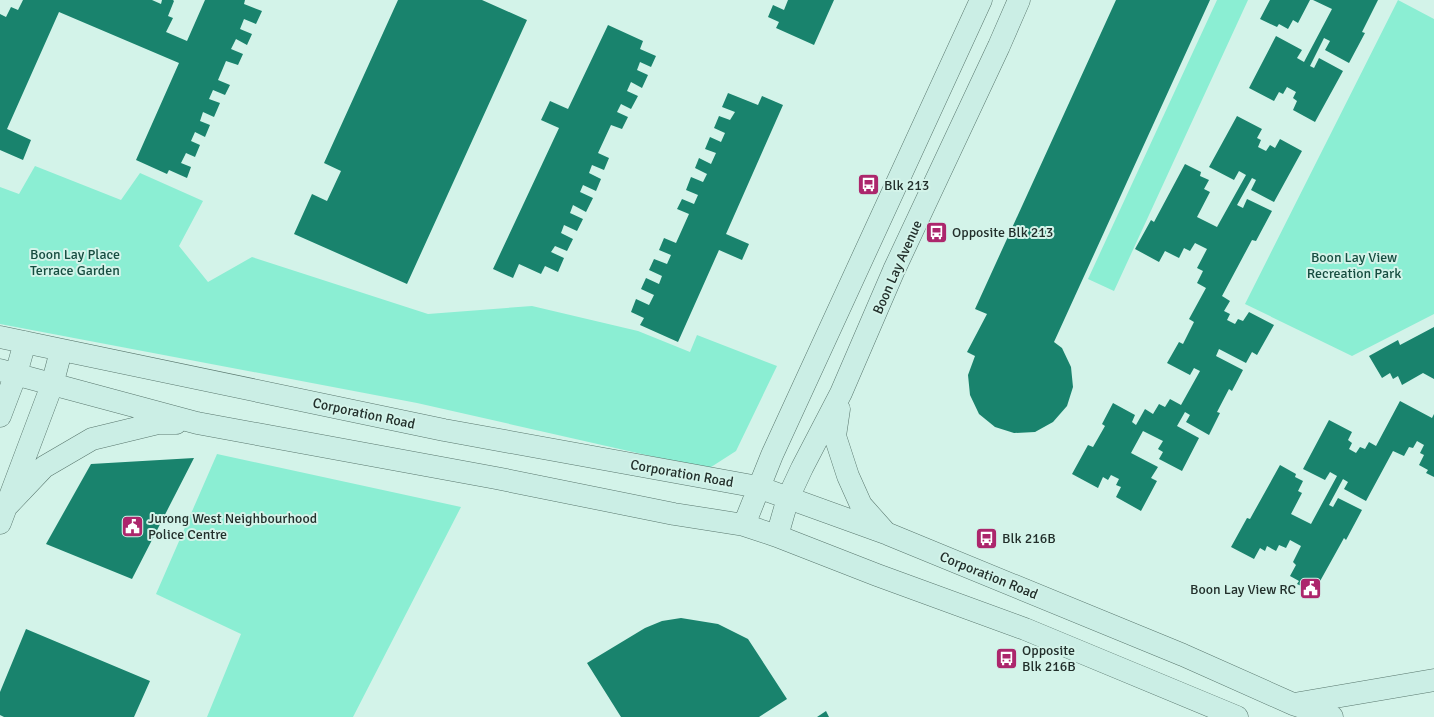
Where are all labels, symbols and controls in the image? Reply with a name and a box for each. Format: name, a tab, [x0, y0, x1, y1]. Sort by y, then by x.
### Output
bus stop icon: Blk 213	[855, 172, 881, 198]
place label: Blk 213	[884, 177, 929, 194]
street label: Boon Lay Avenue	[869, 217, 926, 317]
bus stop icon: Opposite Blk 213	[923, 219, 949, 245]
place label: Opposite Blk 213	[952, 224, 1053, 241]
park label: Boon Lay Place Terrace Garden	[30, 246, 120, 279]
park label: Boon Lay View Recreation Park	[1307, 249, 1401, 282]
street label: Corporation Road	[311, 394, 417, 433]
street label: Corporation Road	[629, 456, 735, 491]
place label: Jurong West Neighbourhood Police Centre	[148, 510, 317, 543]
public building icon: Jurong West Neighbourhood Police Centre	[119, 513, 145, 539]
bus stop icon: Blk 216B	[973, 525, 999, 551]
place label: Blk 216B	[1002, 530, 1056, 547]
street label: Corporation Road	[937, 548, 1040, 603]
public building icon: Boon Lay View RC	[1298, 576, 1324, 602]
place label: Boon Lay View RC	[1190, 581, 1296, 598]
place label: Opposite Blk 216B	[1022, 642, 1076, 675]
bus stop icon: Opposite Blk 216B	[994, 645, 1020, 671]

